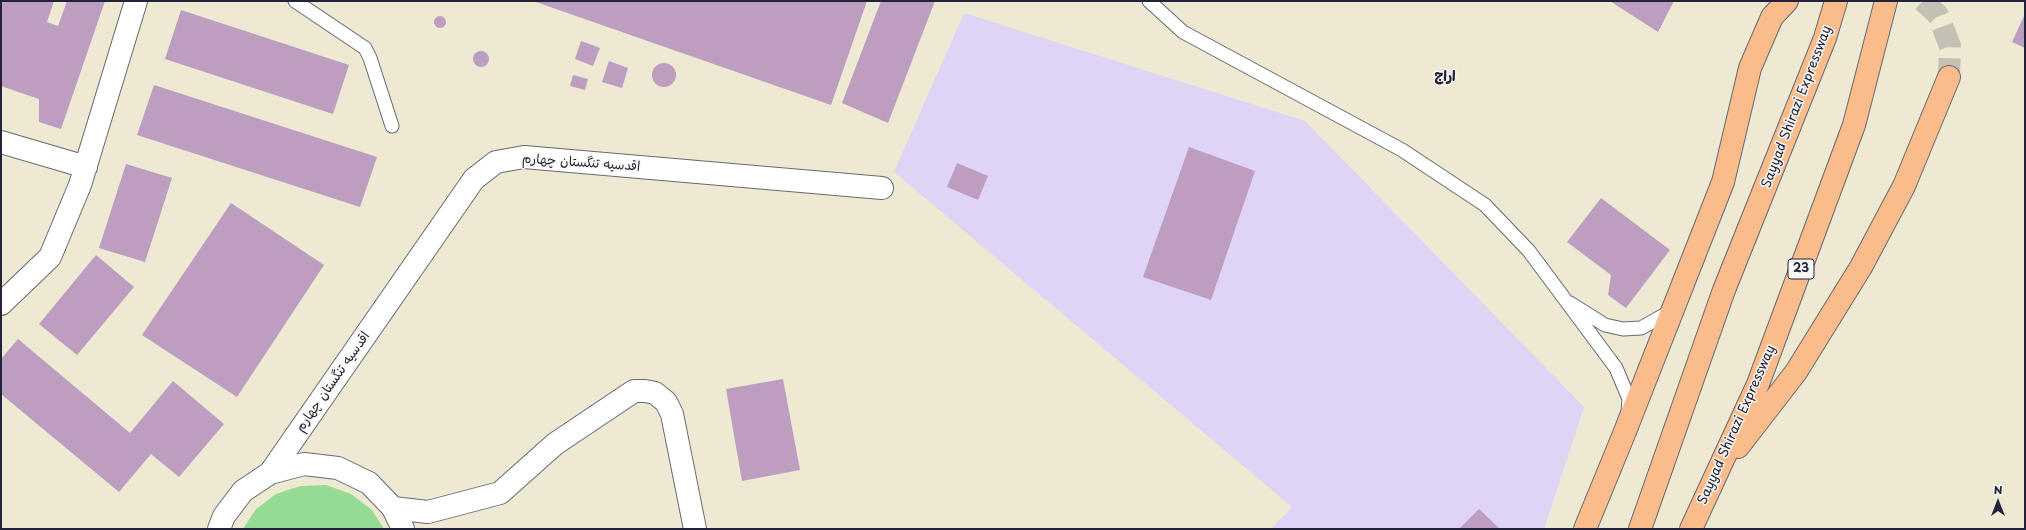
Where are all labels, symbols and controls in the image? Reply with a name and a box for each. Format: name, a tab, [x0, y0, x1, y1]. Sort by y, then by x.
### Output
street label: Sayyad Shirazi Expressway	[1759, 24, 1835, 190]
district label: اراج	[1434, 69, 1456, 85]
street label: اقدسیه تنگستان چهارم	[521, 151, 641, 175]
road number: 23	[1788, 259, 1814, 279]
street label: اقدسیه تنگستان چهارم	[293, 329, 373, 435]
street label: Sayyad Shirazi Expressway	[1695, 343, 1779, 507]
text: N	[1994, 481, 2002, 498]
north arrow	[1978, 482, 2018, 522]

